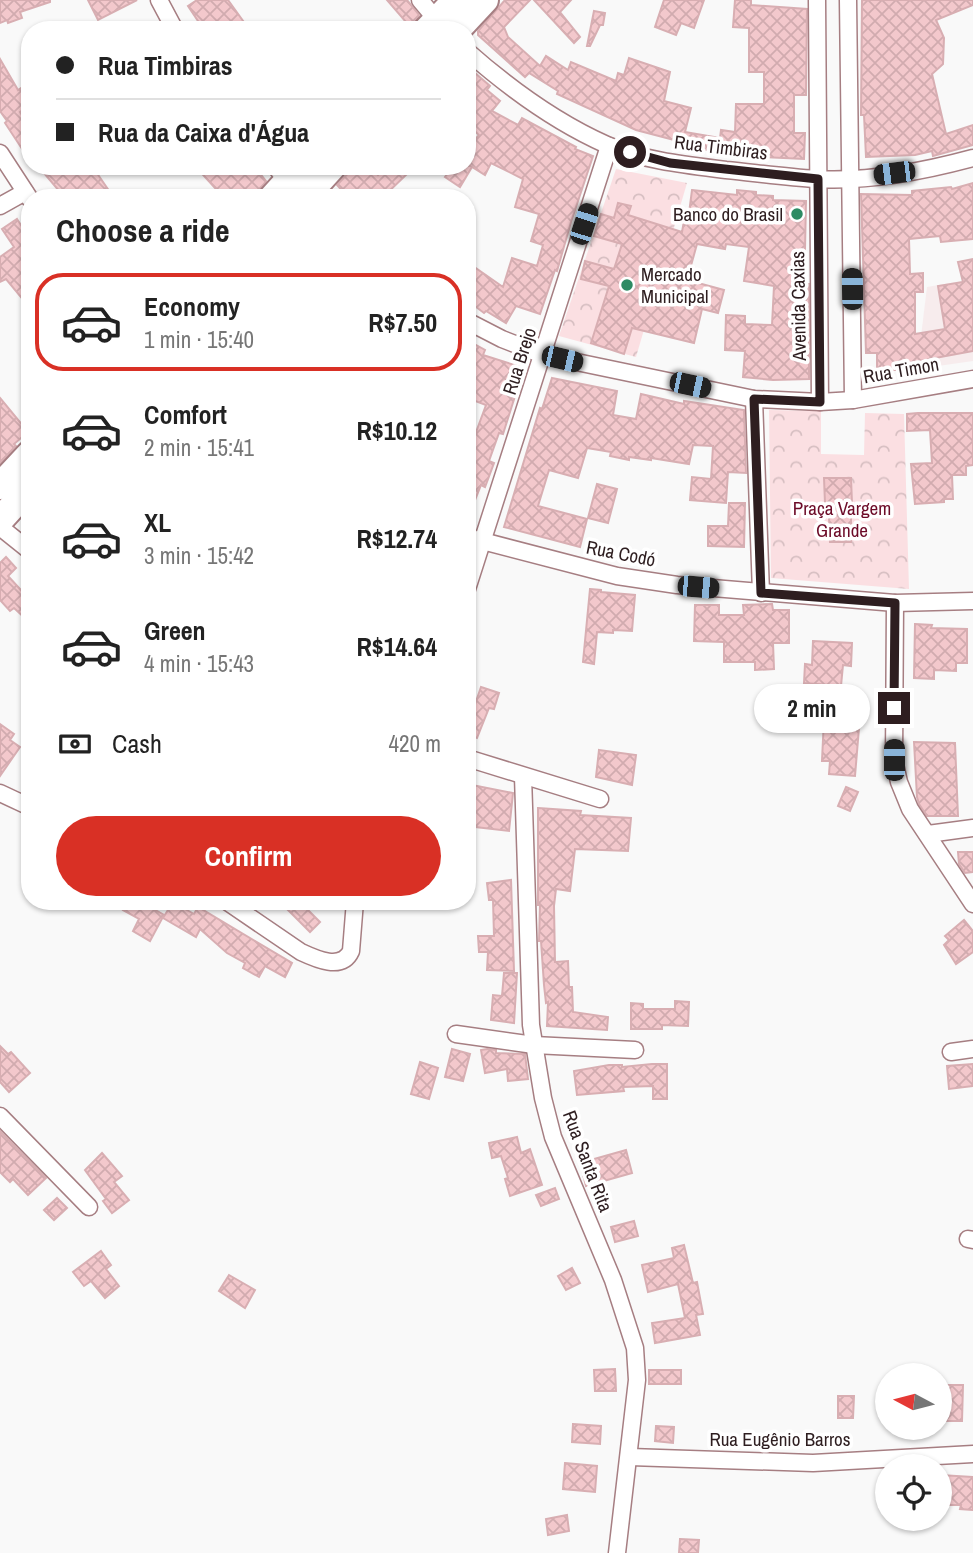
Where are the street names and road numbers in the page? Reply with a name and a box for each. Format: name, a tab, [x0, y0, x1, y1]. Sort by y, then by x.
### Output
street label: Rua Timbiras	[673, 128, 769, 166]
street label: Avenida Caxias	[784, 251, 812, 362]
street label: Rua Brejo	[496, 324, 542, 398]
street label: Rua Timon	[861, 351, 941, 389]
street label: Rua Codó	[584, 534, 658, 572]
street label: Rua Santa Rita	[557, 1107, 619, 1216]
street label: Rua Eugênio Barros	[709, 1426, 851, 1452]

